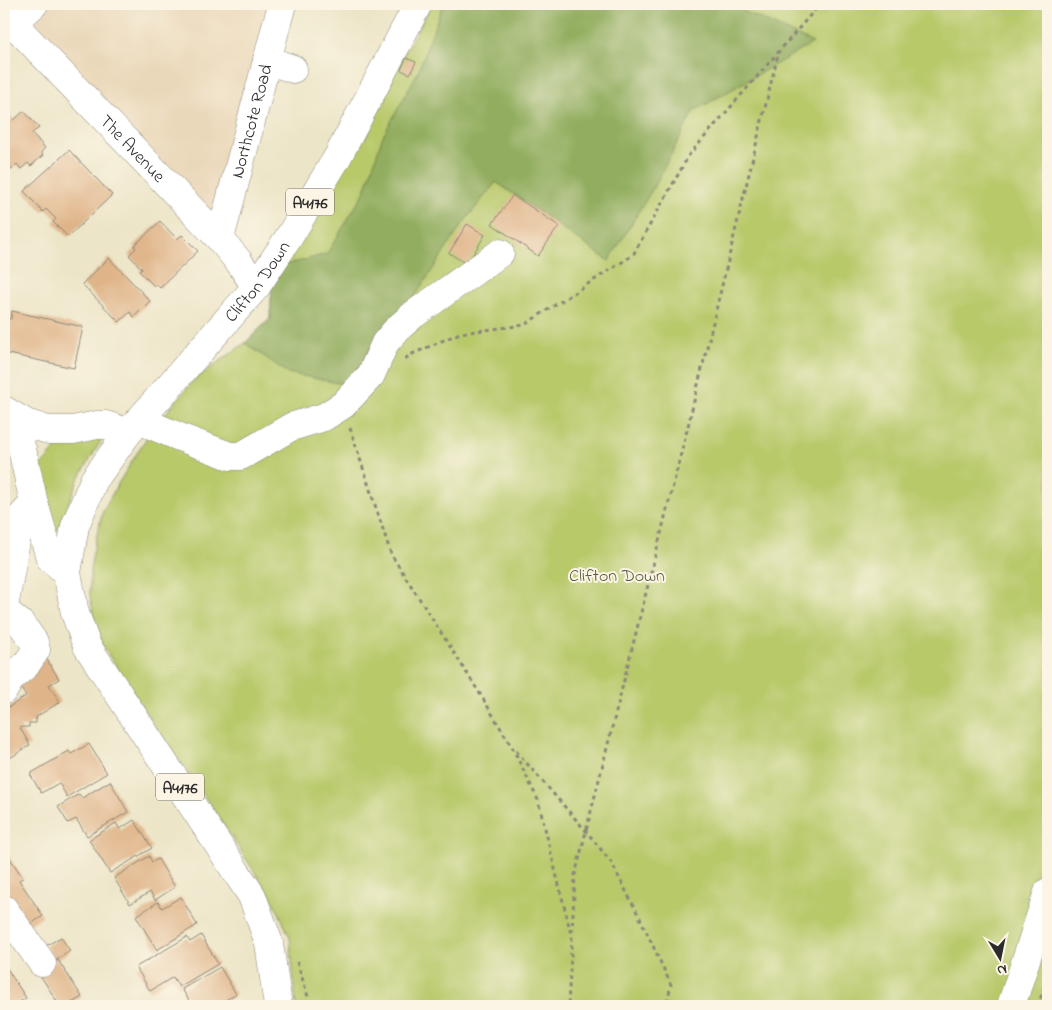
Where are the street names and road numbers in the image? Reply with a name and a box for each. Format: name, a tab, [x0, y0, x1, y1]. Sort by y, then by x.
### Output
street label: Northcote Road	[226, 62, 281, 181]
street label: The Avenue	[92, 110, 171, 190]
road number: A4176	[286, 188, 334, 216]
street label: Clifton Down	[220, 236, 298, 329]
road number: A4176	[156, 774, 204, 800]

